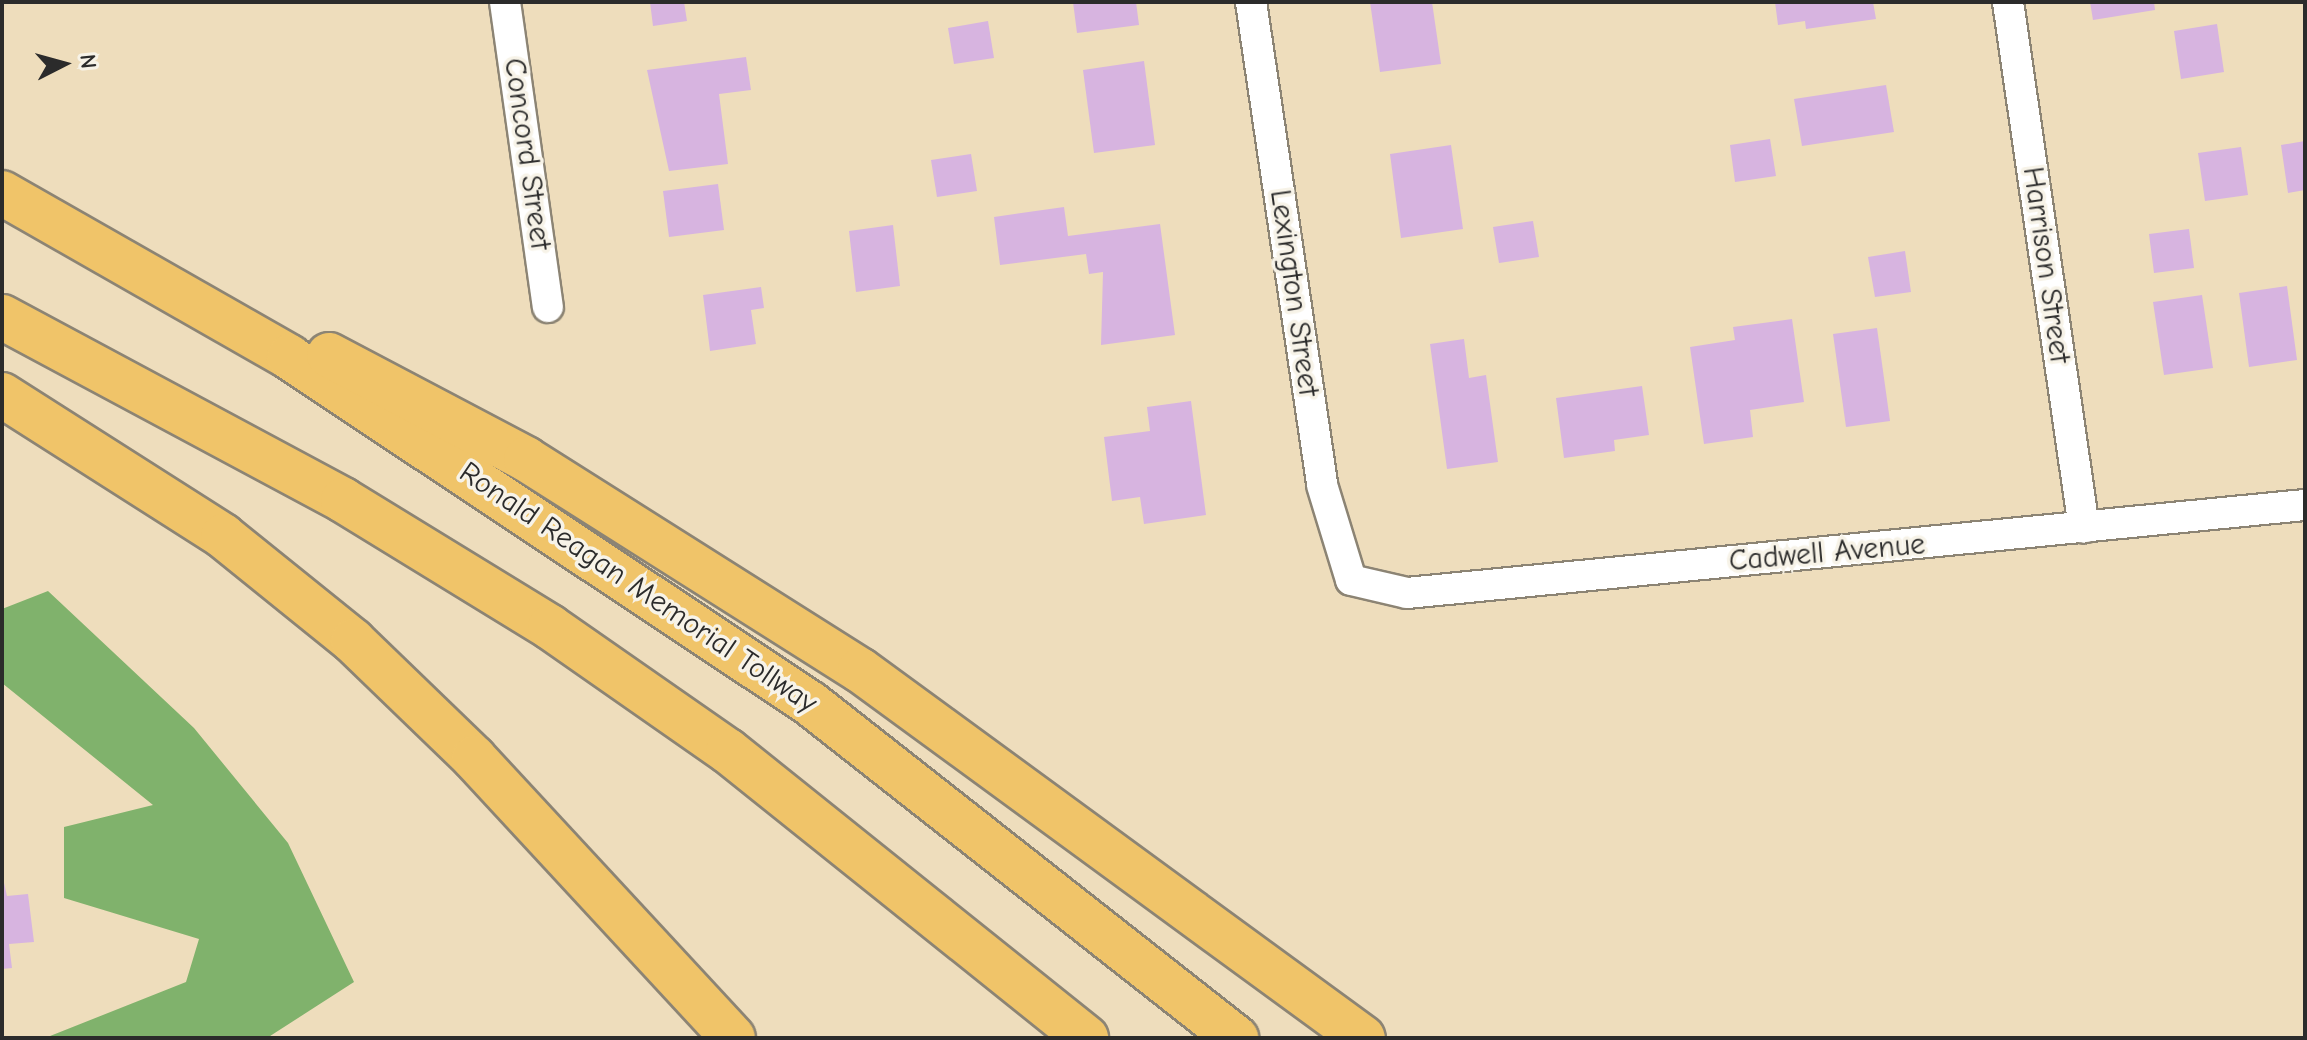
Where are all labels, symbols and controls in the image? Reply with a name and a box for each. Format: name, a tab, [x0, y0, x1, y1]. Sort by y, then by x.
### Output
north arrow	[24, 24, 104, 104]
text: N	[74, 53, 102, 70]
street label: Concord Street	[496, 56, 558, 252]
street label: Harrison Street	[2014, 165, 2078, 365]
street label: Lexington Street	[1262, 187, 1326, 399]
street label: Ronald Reagan Memorial Tollway	[452, 455, 824, 721]
street label: Cadwell Avenue	[1727, 526, 1927, 580]

